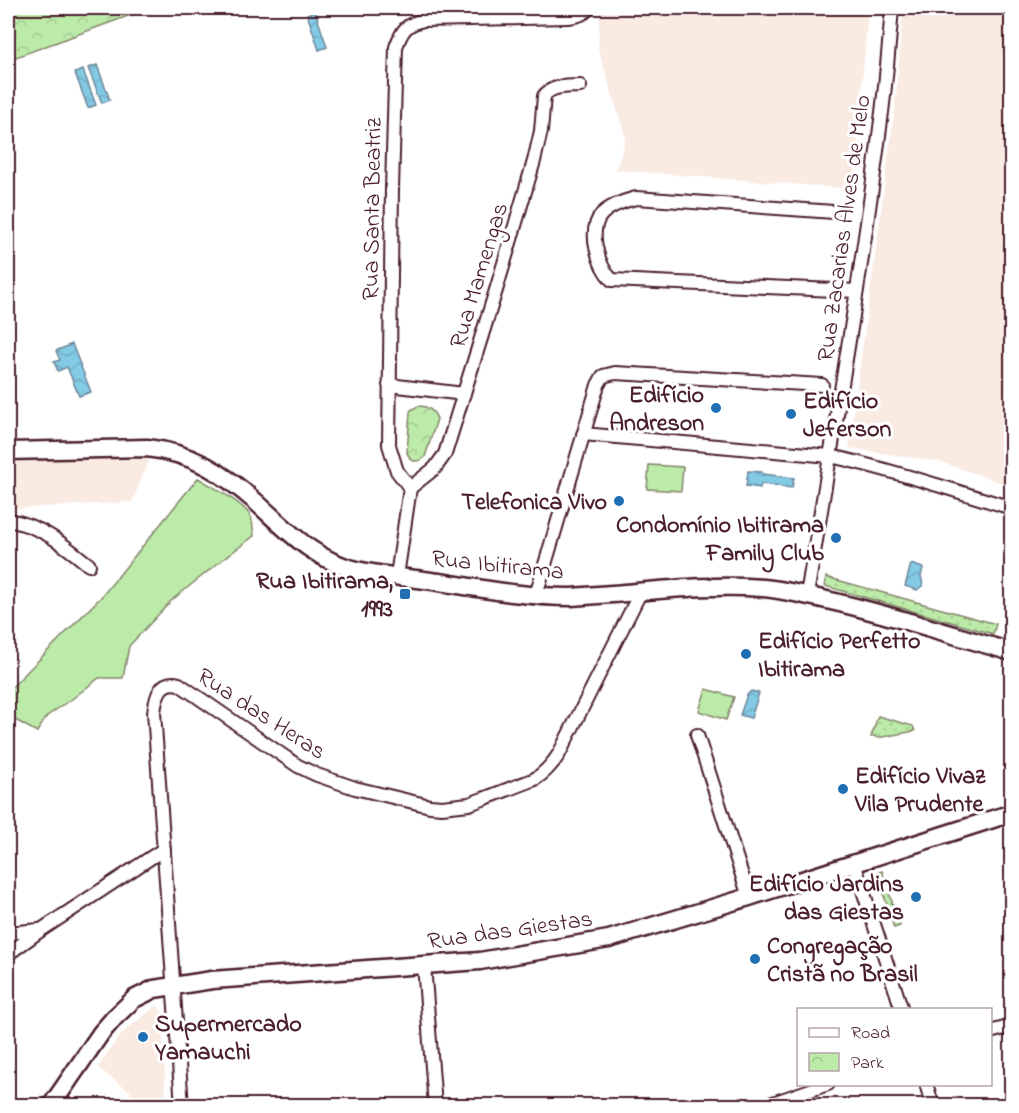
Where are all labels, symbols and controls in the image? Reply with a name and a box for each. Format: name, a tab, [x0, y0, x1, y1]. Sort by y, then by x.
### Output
street label: Rua Zacarias Alves de Melo	[809, 93, 882, 364]
street label: Rua Santa Beatriz	[354, 116, 393, 301]
street label: Rua Mamengas	[442, 199, 519, 353]
place label: Edifício Andreson	[609, 379, 704, 442]
place label: Edifício Jeferson	[803, 385, 891, 448]
marker: Edifício Andreson	[709, 401, 723, 415]
marker: Edifício Jeferson	[784, 407, 798, 421]
place label: Telefonica Vivo	[461, 486, 607, 521]
marker: Telefonica Vivo	[612, 494, 626, 508]
place label: Condomínio Ibitirama Family Club	[616, 509, 824, 573]
marker: Condomínio Ibitirama Family Club	[829, 531, 843, 545]
street label: Rua Ibitirama	[430, 542, 566, 591]
place label: Rua Ibitirama, 1993	[256, 565, 393, 628]
marker: Rua Ibitirama, 1993	[398, 587, 412, 601]
place label: Edifício Perfetto Ibitirama	[758, 625, 920, 688]
marker: Edifício Perfetto Ibitirama	[739, 647, 753, 661]
street label: Rua das Heras	[189, 660, 332, 770]
place label: Edifício Vivaz Vila Prudente	[854, 760, 986, 823]
marker: Edifício Vivaz Vila Prudente	[836, 782, 850, 796]
place label: Edifício Jardins das Giestas	[749, 868, 904, 931]
marker: Edifício Jardins das Giestas	[909, 890, 923, 904]
street label: Rua das Giestas	[426, 903, 595, 960]
place label: Congregação Cristã no Brasil	[767, 930, 918, 993]
marker: Congregação Cristã no Brasil	[748, 952, 762, 966]
place label: Supermercado Yamauchi	[154, 1008, 302, 1071]
legend	[797, 1008, 992, 1086]
text: Road	[851, 1021, 890, 1047]
marker: Supermercado Yamauchi	[136, 1030, 150, 1044]
text: Park	[851, 1051, 884, 1077]

